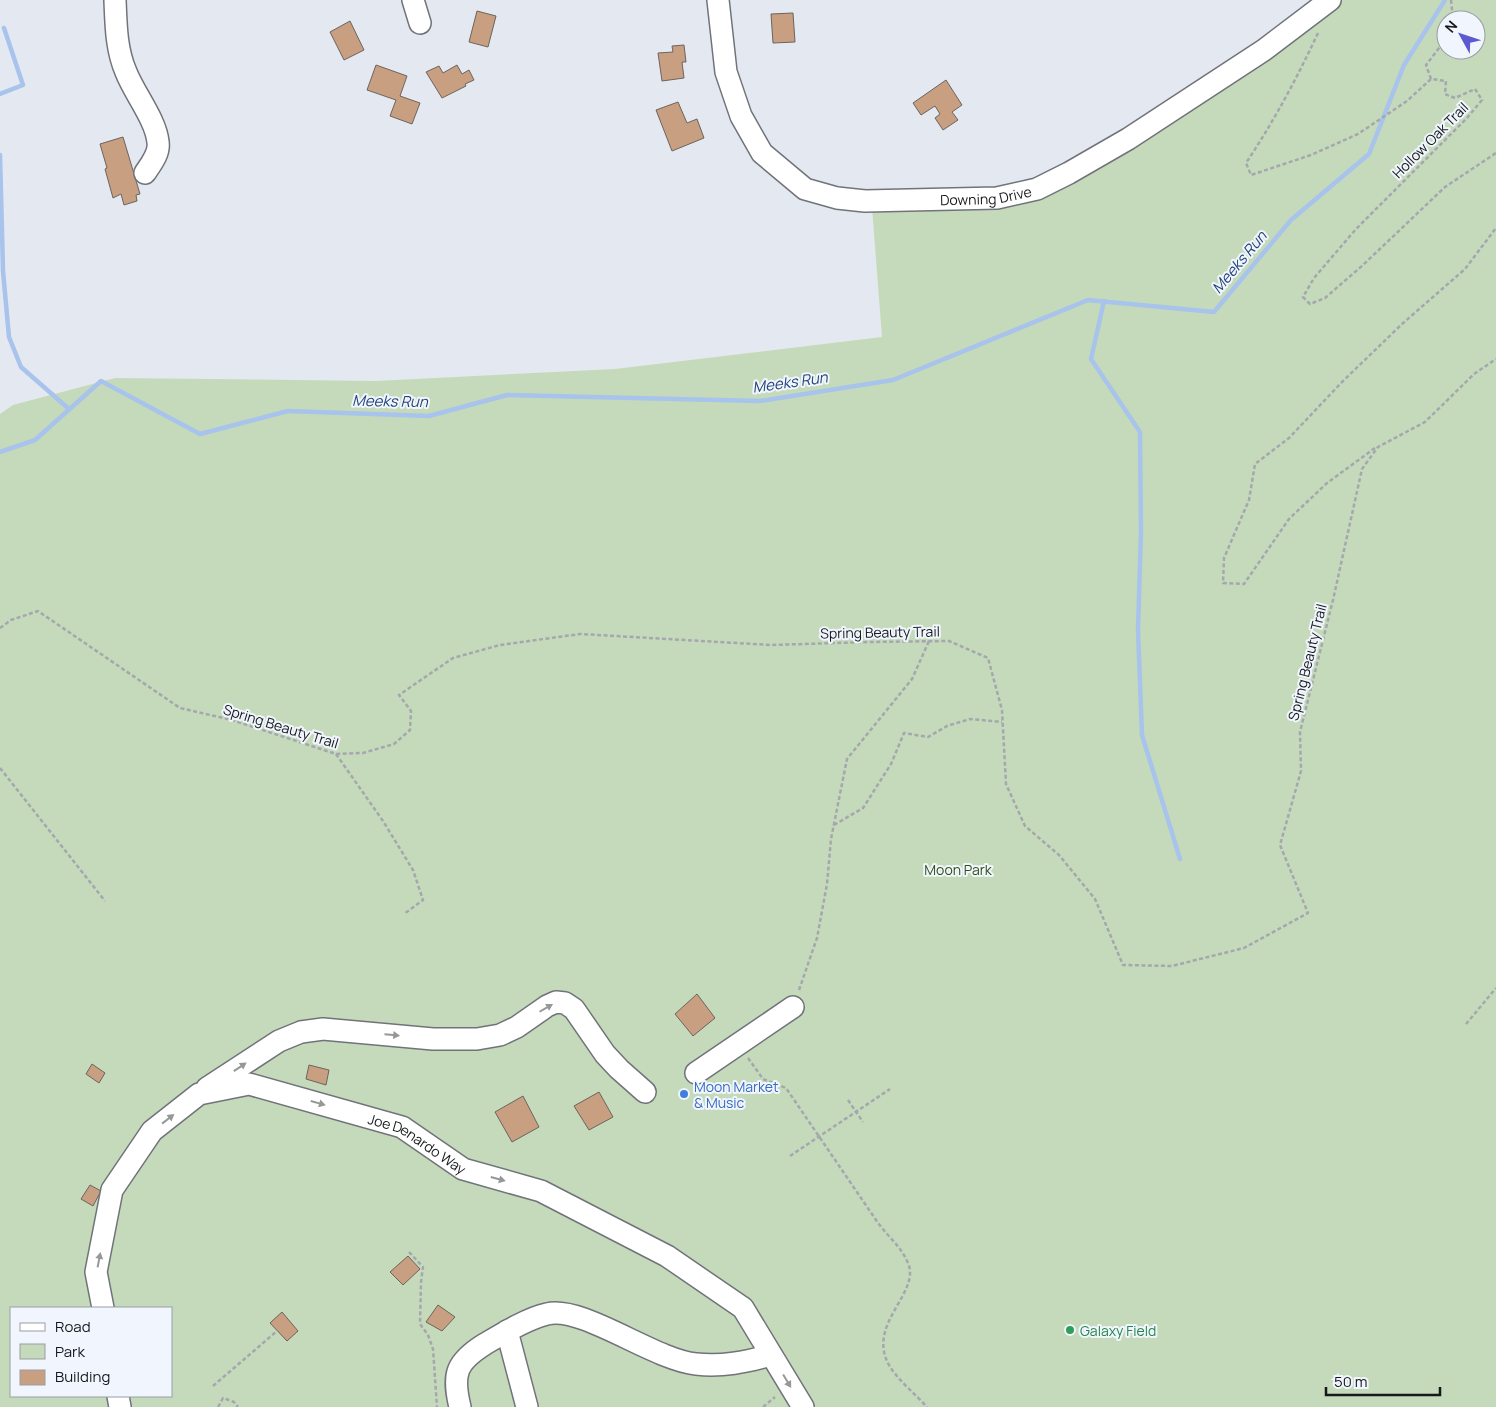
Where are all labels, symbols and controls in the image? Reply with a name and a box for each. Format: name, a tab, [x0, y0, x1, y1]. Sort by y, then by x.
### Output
north arrow	[1436, 10, 1486, 60]
text: N	[1440, 16, 1461, 36]
street label: Hollow Oak Trail	[1388, 98, 1472, 182]
street label: Downing Drive	[940, 181, 1033, 209]
water label: Meeks Run	[1207, 225, 1272, 298]
water label: Meeks Run	[751, 366, 830, 398]
water label: Meeks Run	[352, 390, 429, 412]
street label: Spring Beauty Trail	[1283, 602, 1331, 722]
street label: Spring Beauty Trail	[820, 621, 940, 643]
street label: Spring Beauty Trail	[221, 699, 341, 753]
park label: Moon Park	[924, 860, 993, 879]
one-way arrow	[540, 1003, 553, 1012]
one-way arrow	[384, 1031, 400, 1039]
one-way arrow	[233, 1062, 246, 1072]
place label: Moon Market & Music	[694, 1077, 779, 1112]
marker: Moon Market & Music	[678, 1088, 690, 1100]
one-way arrow	[311, 1100, 326, 1108]
street label: Joe Denardo Way	[366, 1108, 471, 1178]
one-way arrow	[161, 1113, 174, 1124]
one-way arrow	[490, 1175, 505, 1183]
one-way arrow	[95, 1252, 103, 1268]
legend	[10, 1307, 172, 1397]
text: Road	[55, 1316, 91, 1337]
place label: Galaxy Field	[1080, 1321, 1156, 1340]
marker: Galaxy Field	[1064, 1324, 1076, 1336]
text: Park	[55, 1341, 85, 1362]
scale bar	[1326, 1364, 1440, 1396]
text: Building	[55, 1366, 110, 1387]
text: 50 m	[1334, 1371, 1368, 1392]
one-way arrow	[782, 1375, 792, 1388]

